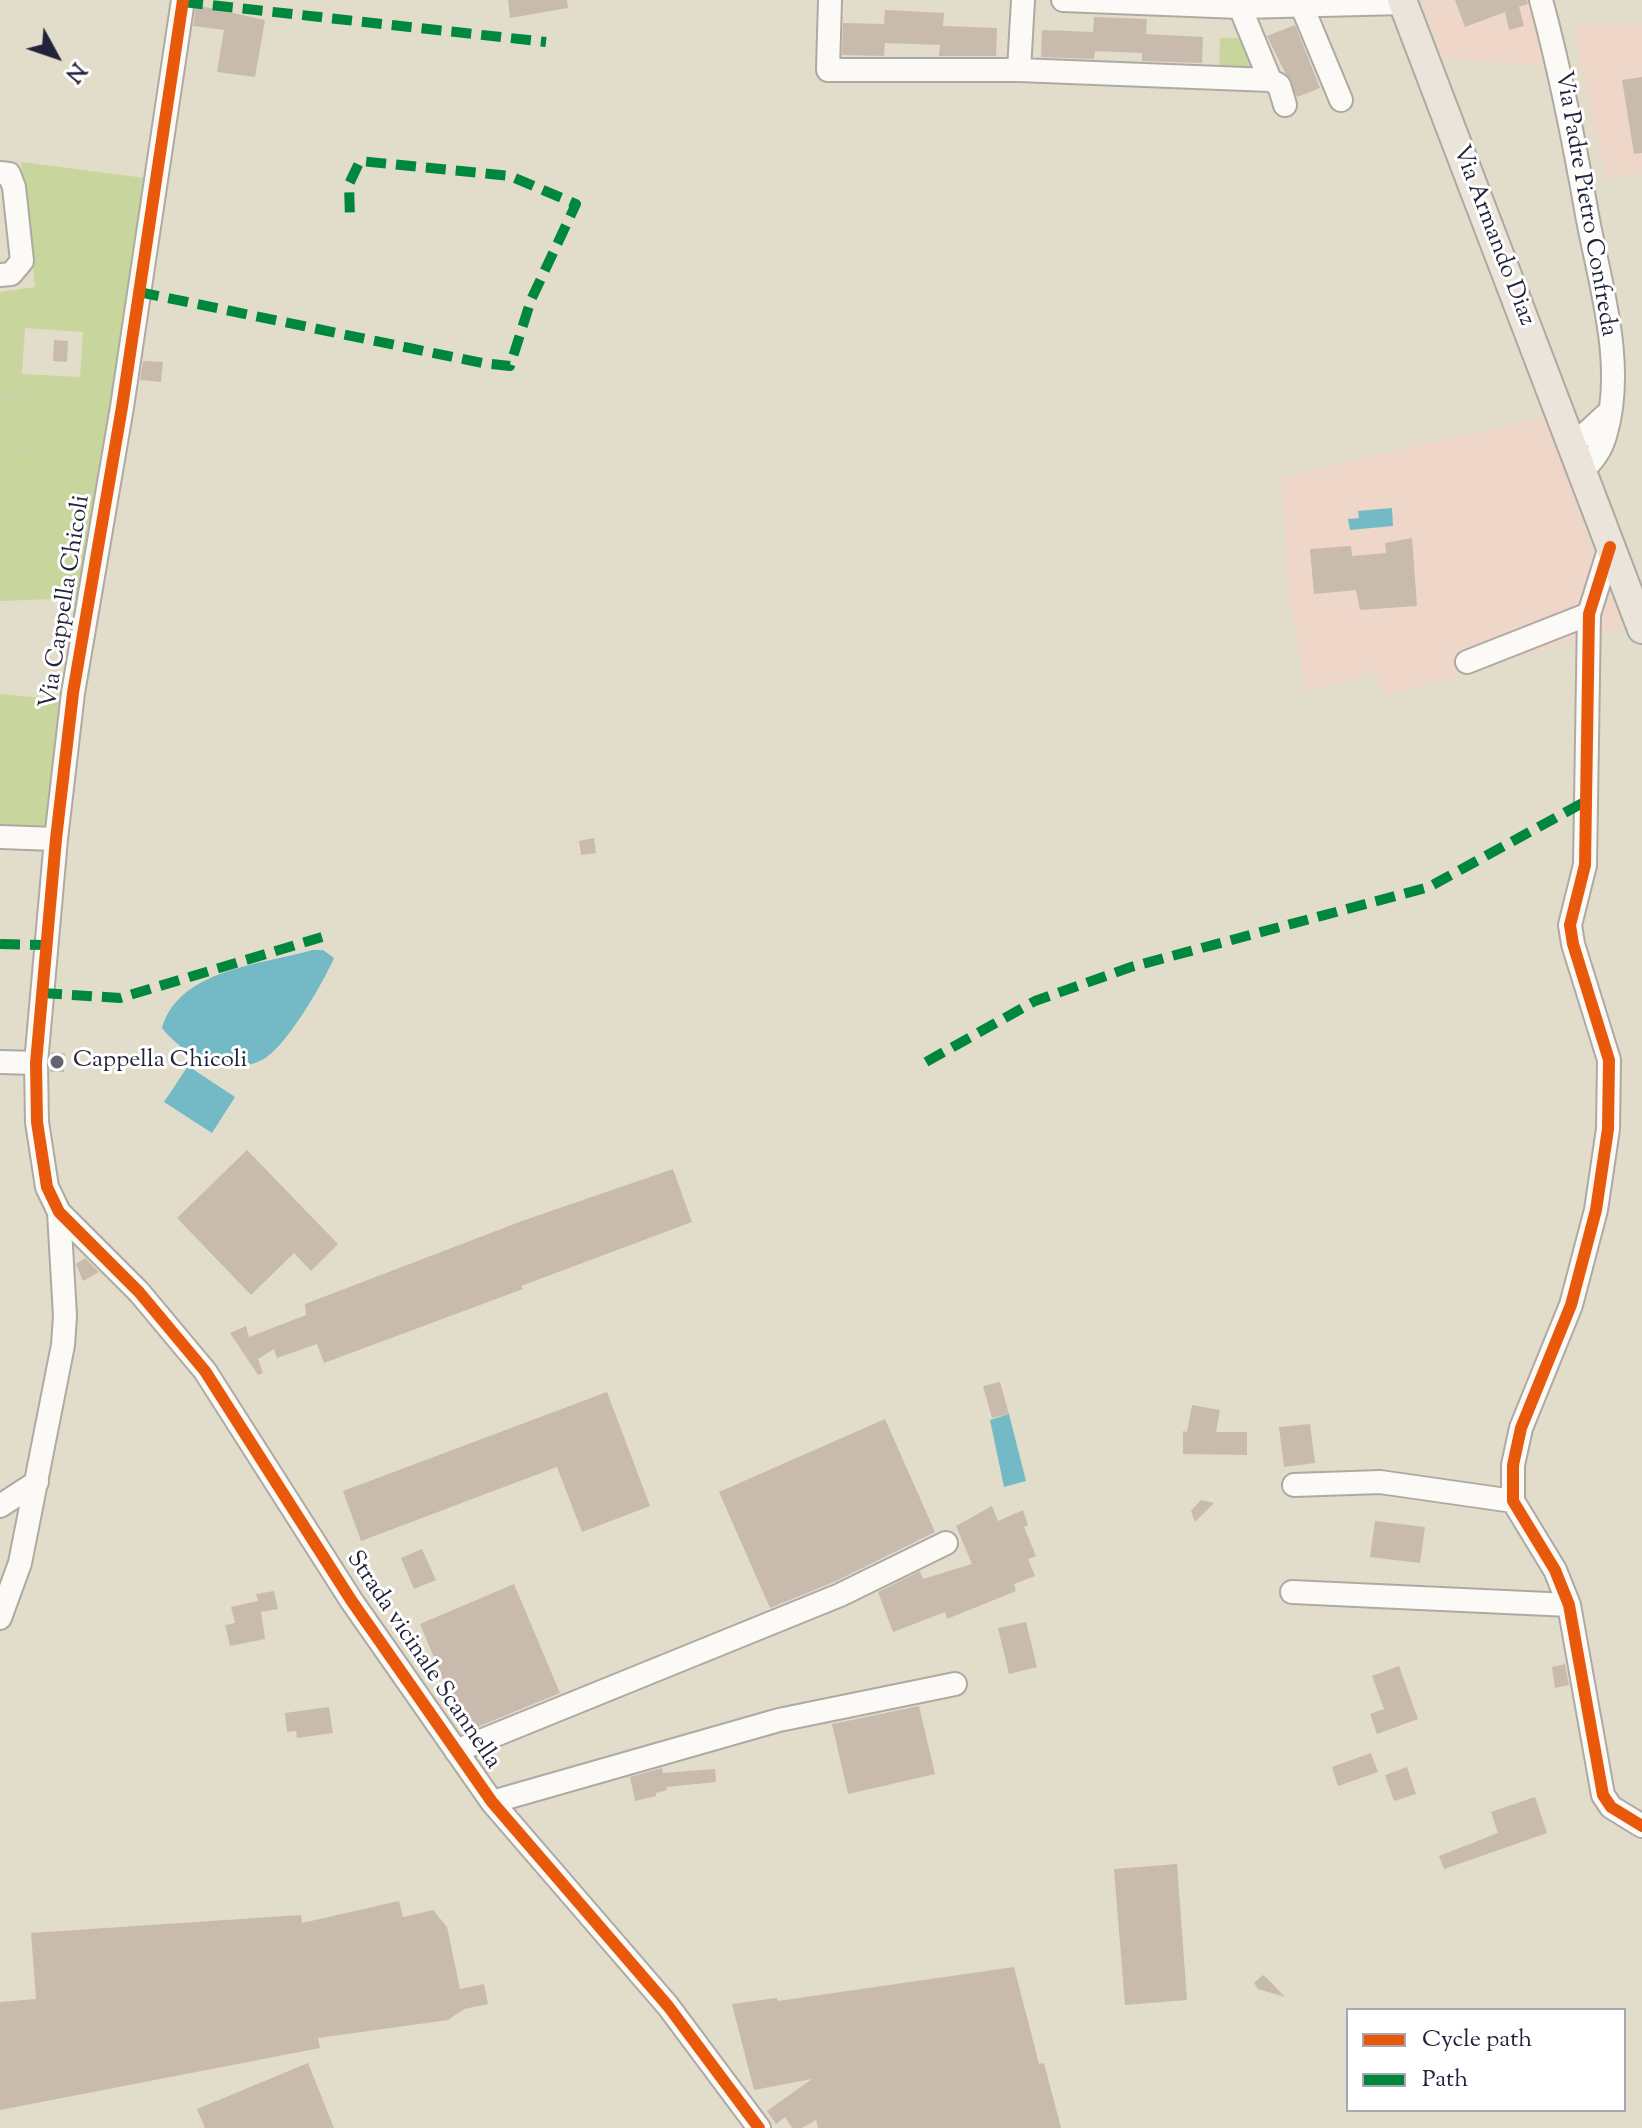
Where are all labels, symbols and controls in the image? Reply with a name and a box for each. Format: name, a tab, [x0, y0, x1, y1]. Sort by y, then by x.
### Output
north arrow	[16, 16, 96, 96]
text: N	[56, 54, 92, 88]
street label: Via Padre Pietro Confreda	[1546, 69, 1622, 339]
street label: Via Armando Diaz	[1444, 142, 1540, 330]
street label: Via Cappella Chicoli	[36, 493, 98, 711]
place label: Cappella Chicoli	[73, 1048, 247, 1076]
marker: Cappella Chicoli	[48, 1053, 66, 1071]
street label: Strada vicinale Scannella	[338, 1547, 506, 1775]
legend	[1346, 2008, 1626, 2112]
text: Cycle path	[1422, 2023, 1532, 2057]
text: Path	[1422, 2063, 1468, 2097]

